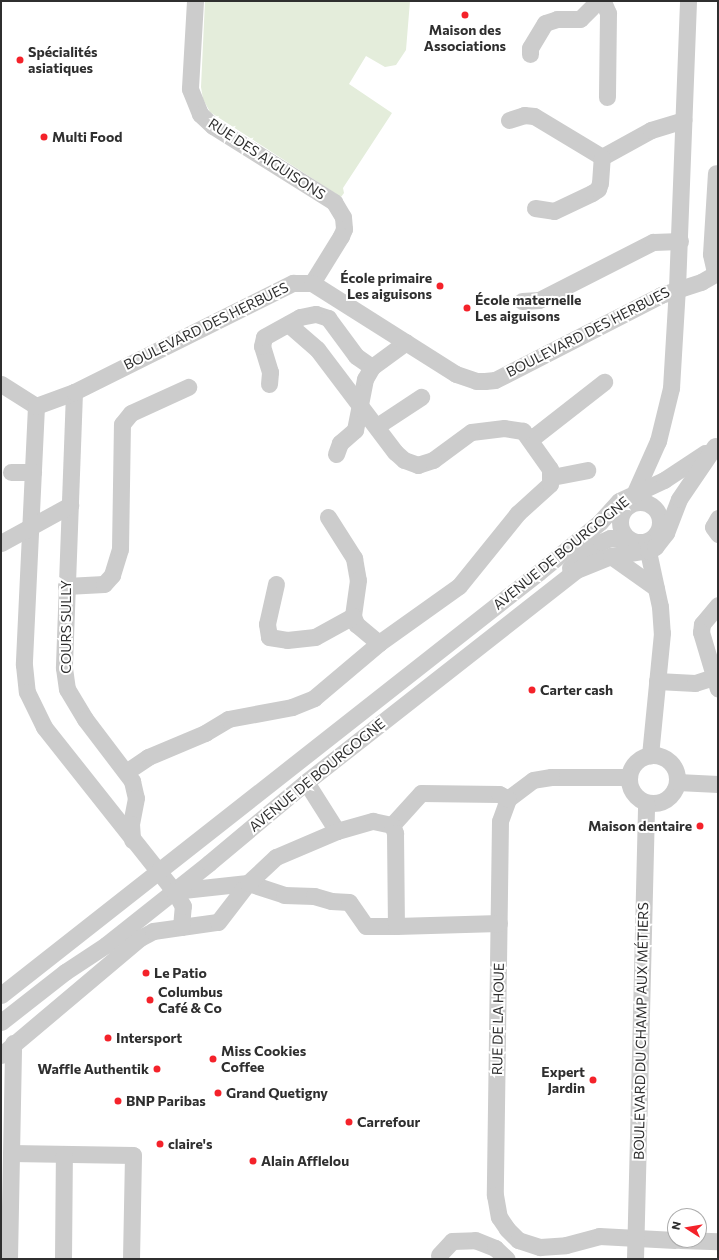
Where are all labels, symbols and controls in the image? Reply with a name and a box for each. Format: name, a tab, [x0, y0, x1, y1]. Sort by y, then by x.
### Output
marker: Maison des Associations	[460, 10, 470, 20]
place label: Maison des Associations	[424, 22, 506, 54]
place label: Spécialités asiatiques	[28, 44, 98, 76]
marker: Spécialités asiatiques	[15, 55, 25, 65]
street label: RUE DES AIGUISONS	[205, 115, 329, 203]
place label: Multi Food	[52, 129, 123, 145]
marker: Multi Food	[39, 132, 49, 142]
place label: École primaire Les aiguisons	[340, 270, 432, 302]
street label: BOULEVARD DES HERBUES	[121, 279, 291, 373]
marker: École primaire Les aiguisons	[435, 281, 445, 291]
street label: BOULEVARD DES HERBUES	[503, 283, 673, 381]
place label: École maternelle Les aiguisons	[475, 292, 581, 324]
marker: École maternelle Les aiguisons	[462, 303, 472, 313]
street label: AVENUE DE BOURGOGNE	[490, 493, 632, 613]
street label: COURS SULLY	[58, 580, 74, 674]
place label: Carter cash	[540, 682, 613, 698]
marker: Carter cash	[527, 685, 537, 695]
street label: AVENUE DE BOURGOGNE	[246, 715, 388, 835]
place label: Maison dentaire	[588, 818, 692, 834]
marker: Maison dentaire	[695, 821, 705, 831]
street label: BOULEVARD DU CHAMP AUX MÉTIERS	[630, 902, 652, 1160]
street label: RUE DE LA HOUE	[489, 963, 507, 1075]
place label: Le Patio	[154, 965, 207, 981]
marker: Le Patio	[141, 968, 151, 978]
place label: Columbus Café & Co	[158, 984, 223, 1016]
marker: Columbus Café & Co	[145, 995, 155, 1005]
place label: Intersport	[116, 1030, 182, 1046]
marker: Intersport	[103, 1033, 113, 1043]
place label: Miss Cookies Coffee	[221, 1043, 306, 1076]
marker: Miss Cookies Coffee	[208, 1054, 218, 1064]
place label: Waffle Authentik	[38, 1061, 149, 1077]
marker: Waffle Authentik	[152, 1064, 162, 1074]
place label: Expert Jardin	[541, 1064, 585, 1096]
marker: Expert Jardin	[588, 1075, 598, 1085]
place label: Grand Quetigny	[226, 1085, 328, 1101]
marker: Grand Quetigny	[213, 1088, 223, 1098]
place label: BNP Paribas	[126, 1093, 206, 1109]
marker: BNP Paribas	[113, 1096, 123, 1106]
place label: Carrefour	[357, 1114, 420, 1130]
marker: Carrefour	[344, 1117, 354, 1127]
place label: claire's	[168, 1136, 213, 1152]
marker: claire's	[155, 1139, 165, 1149]
place label: Alain Afflelou	[261, 1153, 349, 1169]
marker: Alain Afflelou	[248, 1156, 258, 1166]
north arrow	[667, 1208, 707, 1248]
text: N	[669, 1220, 683, 1231]

